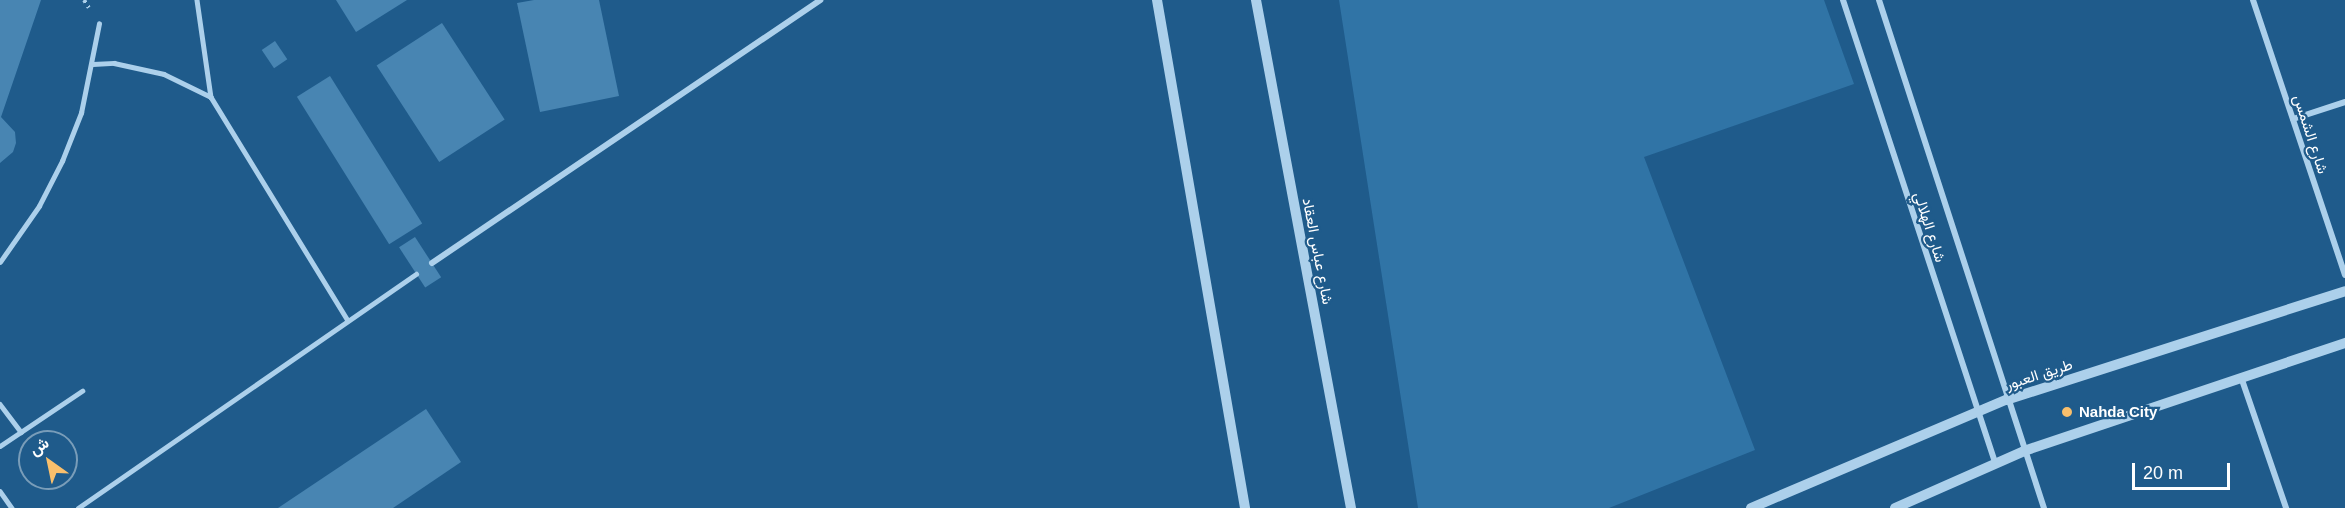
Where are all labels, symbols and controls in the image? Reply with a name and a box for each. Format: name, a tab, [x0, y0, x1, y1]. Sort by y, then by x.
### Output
street label: شارع الشمس	[2290, 92, 2332, 176]
street label: شارع الهلالي	[1910, 190, 1950, 264]
street label: شارع عباس العقاد	[1299, 196, 1337, 306]
street label: طريق العبور	[2003, 355, 2075, 393]
place label: Nahda City	[2079, 403, 2157, 421]
marker: Nahda City	[2060, 405, 2074, 419]
north arrow	[18, 430, 78, 490]
text: ش	[26, 434, 52, 459]
scale bar	[2135, 451, 2232, 489]
text: 20 m	[2143, 463, 2183, 483]

